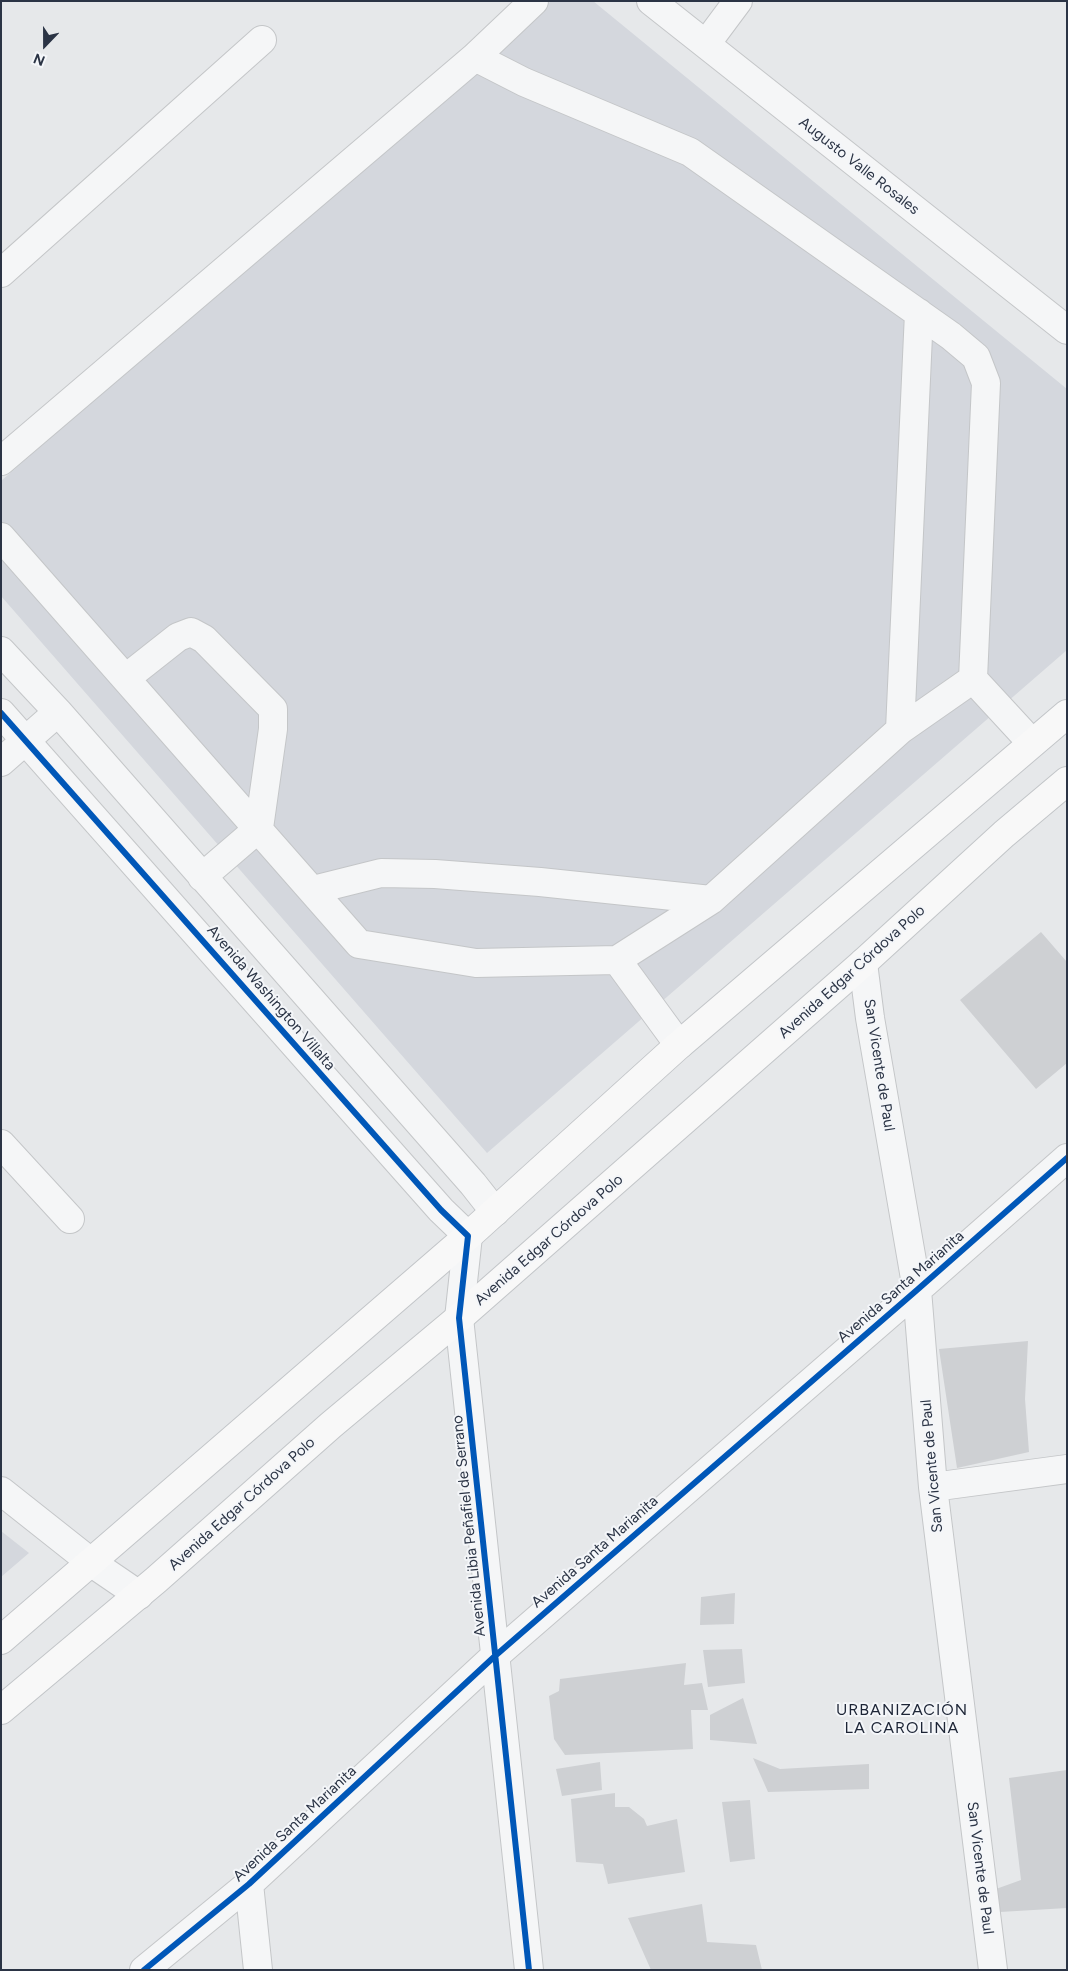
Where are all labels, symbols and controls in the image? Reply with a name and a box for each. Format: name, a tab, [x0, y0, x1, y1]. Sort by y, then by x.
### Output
north arrow	[20, 20, 70, 70]
text: N	[31, 49, 47, 69]
street label: Augusto Valle Rosales	[795, 113, 923, 219]
street label: Avenida Edgar Córdova Polo	[775, 901, 929, 1043]
street label: Avenida Washington Villalta	[203, 922, 339, 1074]
street label: San Vicente de Paul	[860, 998, 898, 1132]
street label: Avenida Edgar Córdova Polo	[471, 1171, 627, 1309]
street label: Avenida Santa Marianita	[834, 1227, 968, 1347]
street label: San Vicente de Paul	[917, 1399, 947, 1533]
street label: Avenida Libia Peñafiel de Serrano	[448, 1414, 490, 1638]
street label: Avenida Edgar Córdova Polo	[165, 1433, 319, 1575]
street label: Avenida Santa Marianita	[528, 1492, 662, 1612]
district label: URBANIZACIÓN LA CAROLINA	[834, 1700, 970, 1738]
street label: Avenida Santa Marianita	[230, 1762, 360, 1886]
street label: San Vicente de Paul	[963, 1801, 997, 1935]

